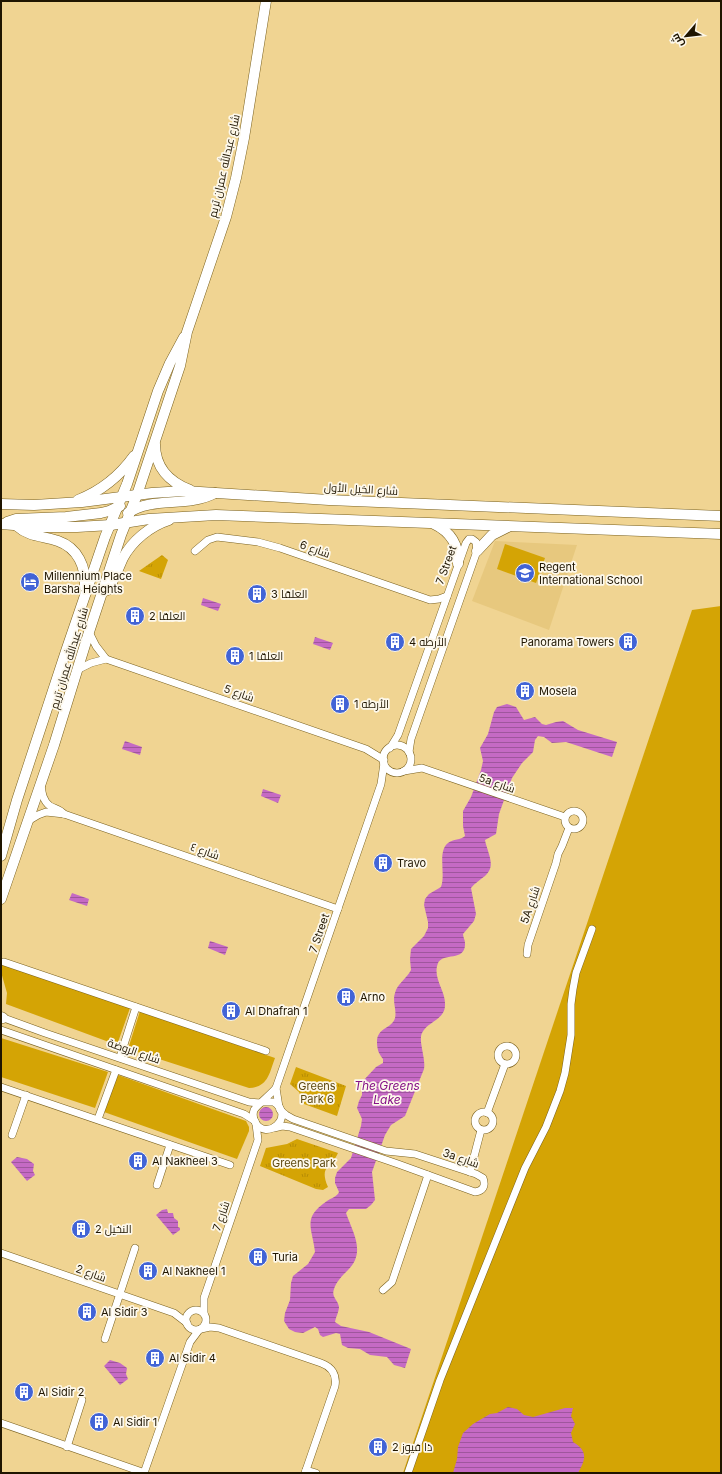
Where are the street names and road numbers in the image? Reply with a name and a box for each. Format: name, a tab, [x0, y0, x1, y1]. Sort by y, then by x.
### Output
street label: شارع عبدالله عمران تريم	[204, 113, 244, 219]
street label: شارع الخيل الأول	[323, 480, 399, 499]
street label: شارع 6	[298, 537, 332, 562]
street label: 7 Street	[433, 543, 460, 586]
street label: شارع عبدالله عمران تريم	[46, 605, 92, 711]
street label: شارع 5	[222, 681, 256, 706]
street label: 5a شارع	[477, 770, 517, 797]
street label: شارع ٤	[188, 840, 221, 863]
street label: 5A شارع	[517, 884, 544, 926]
street label: 7 Street	[306, 911, 332, 954]
street label: شارع الروضة	[105, 1035, 162, 1068]
street label: 3a شارع	[441, 1145, 481, 1172]
street label: شارع 7	[209, 1199, 234, 1233]
street label: شارع 2	[74, 1261, 108, 1286]

